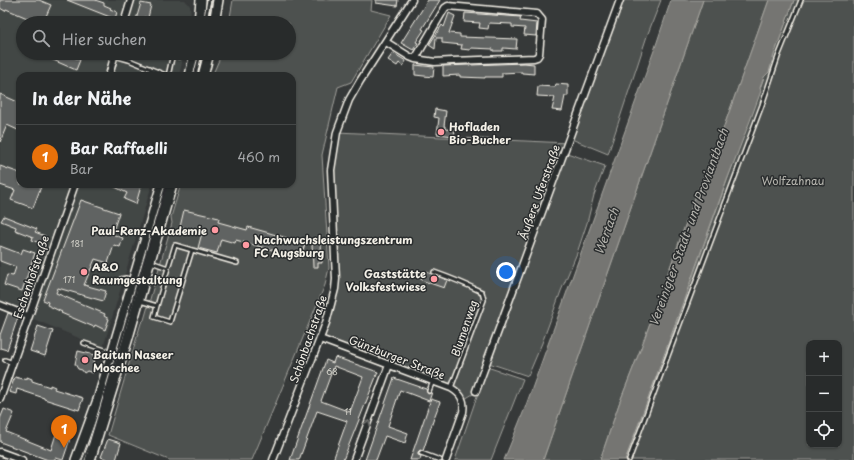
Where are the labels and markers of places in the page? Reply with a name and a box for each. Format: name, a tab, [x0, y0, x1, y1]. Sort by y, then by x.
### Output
place label: Hofladen Bio-Bucher	[449, 118, 511, 148]
marker: Hofladen Bio-Bucher	[436, 127, 446, 137]
place label: Paul-Renz-Akademie	[91, 222, 207, 239]
marker: Paul-Renz-Akademie	[210, 225, 220, 235]
place label: Nachwuchsleistungszentrum FC Augsburg	[254, 231, 413, 261]
marker: Nachwuchsleistungszentrum FC Augsburg	[241, 240, 251, 250]
place label: A&O Raumgestaltung	[92, 258, 183, 288]
place label: Gaststätte Volksfestwiese	[346, 265, 426, 295]
marker: A&O Raumgestaltung	[79, 267, 89, 277]
marker: Gaststätte Volksfestwiese	[429, 274, 439, 284]
place label: Baitun Naseer Moschee	[93, 346, 174, 376]
marker: Baitun Naseer Moschee	[80, 355, 90, 365]
pin: 1	[51, 415, 77, 448]

